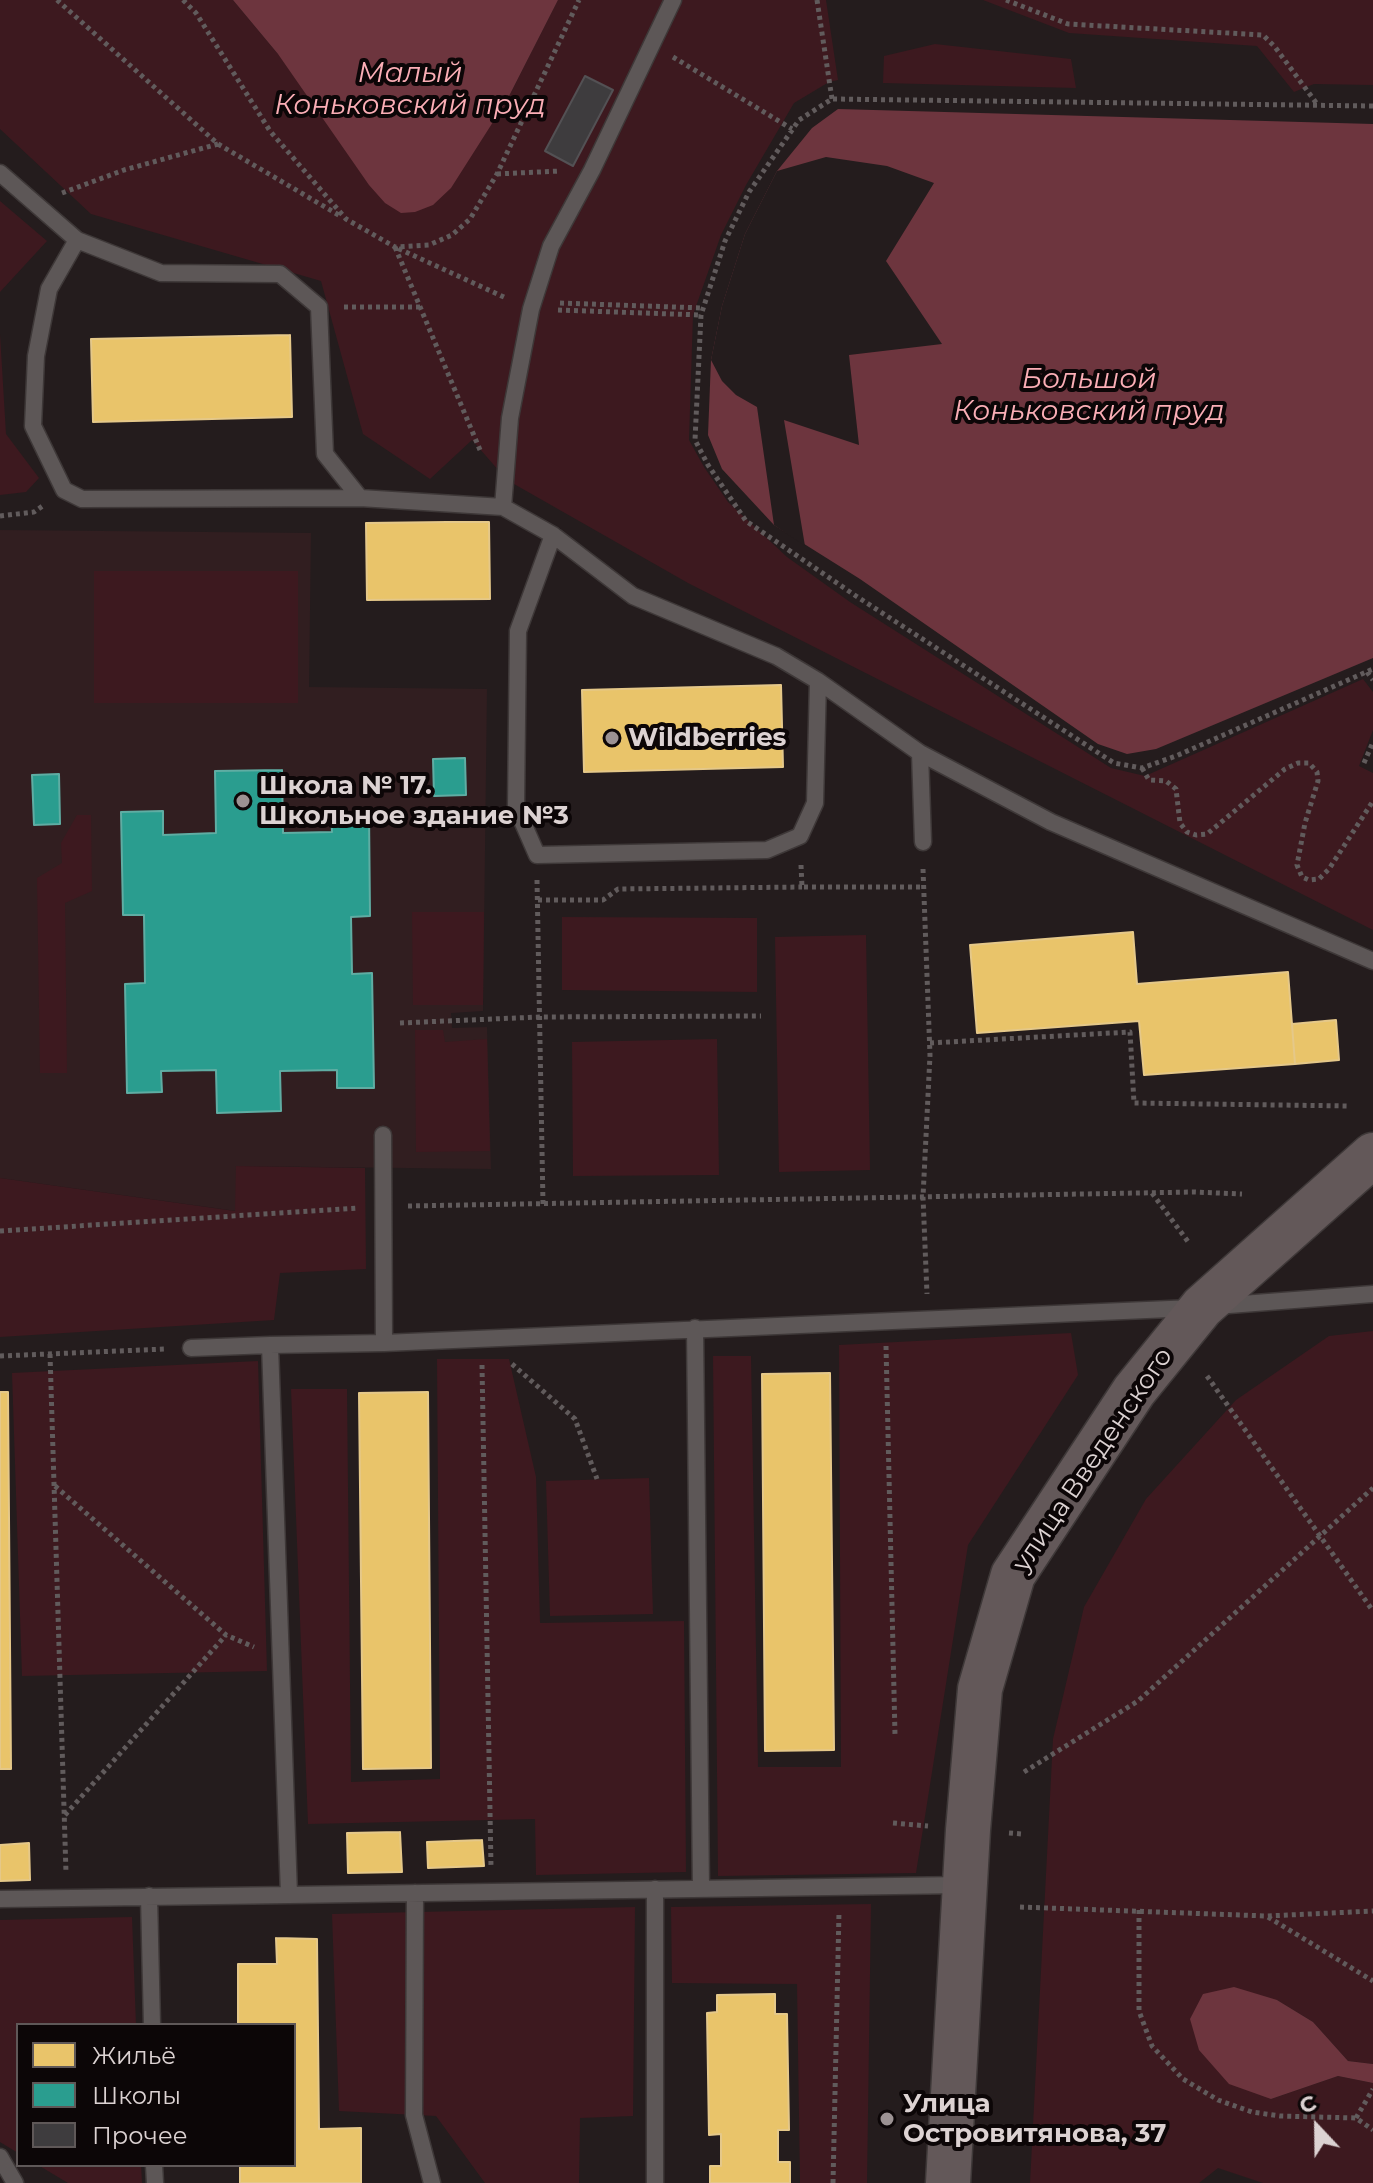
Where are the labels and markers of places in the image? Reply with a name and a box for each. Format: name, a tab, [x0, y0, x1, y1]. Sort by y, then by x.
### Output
place label: Wildberries	[628, 722, 786, 754]
marker: Wildberries	[603, 729, 621, 747]
place label: Школа № 17. Школьное здание №3	[259, 770, 569, 832]
marker: Школа № 17. Школьное здание №3	[234, 792, 252, 810]
place label: Улица Островитянова, 37	[903, 2088, 1166, 2150]
marker: Улица Островитянова, 37	[878, 2110, 896, 2128]

